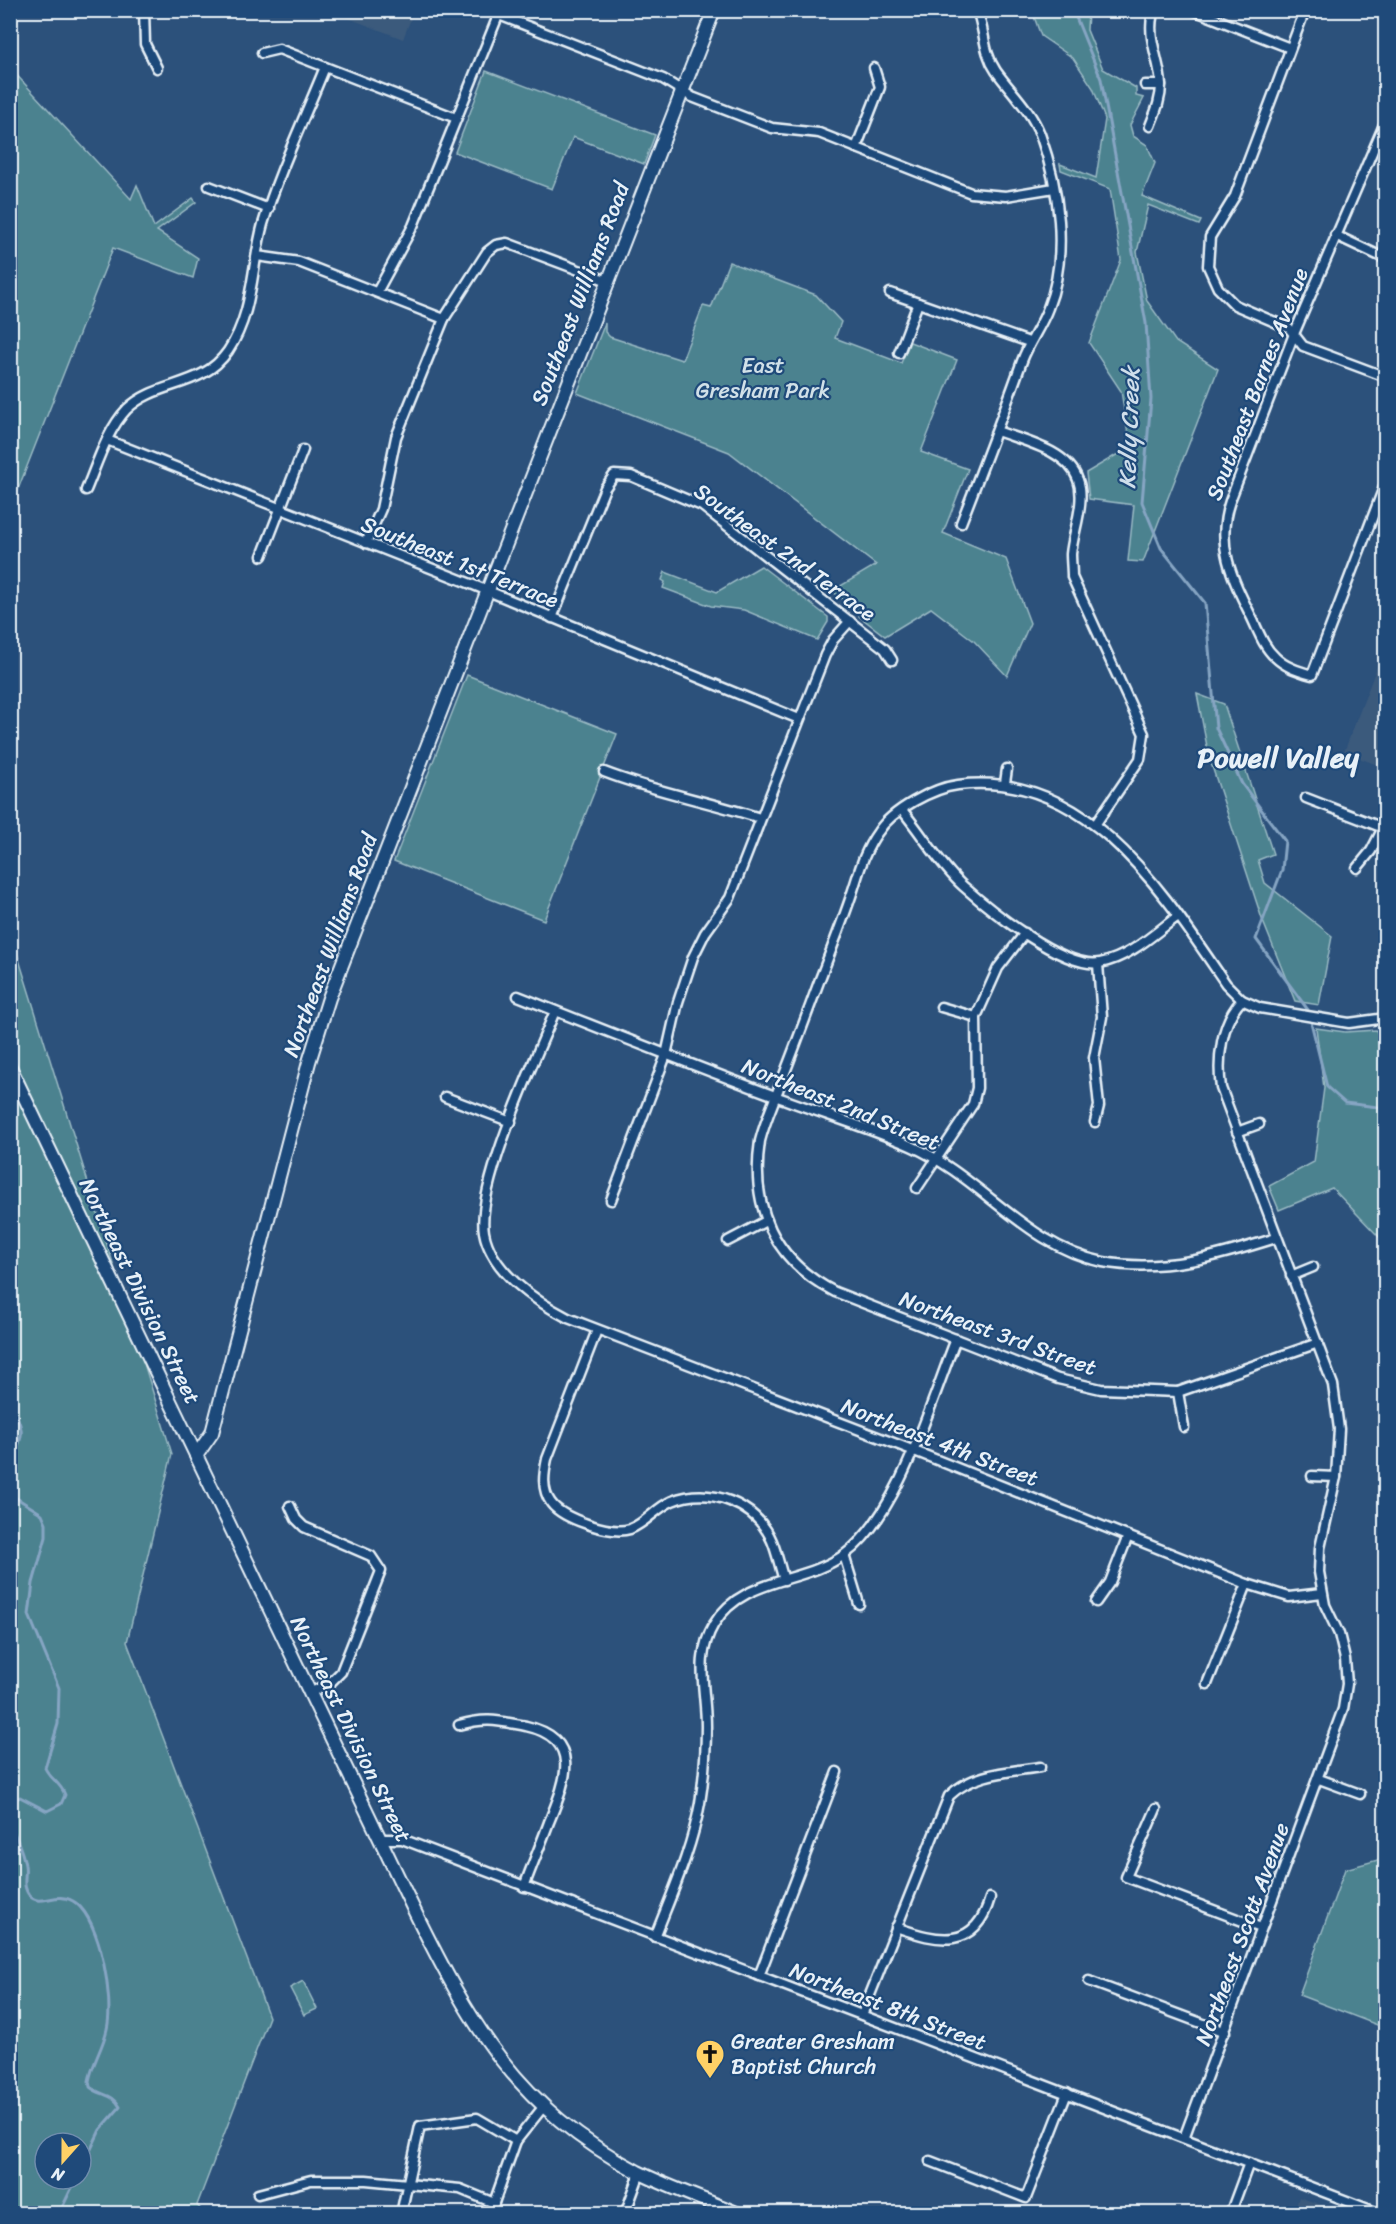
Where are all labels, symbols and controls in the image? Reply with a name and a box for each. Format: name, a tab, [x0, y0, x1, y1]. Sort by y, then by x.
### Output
street label: Southeast Williams Road	[519, 175, 641, 411]
street label: Southeast Barnes Avenue	[1195, 262, 1320, 506]
park label: East Gresham Park	[696, 346, 830, 410]
water label: Kelly Creek	[1106, 363, 1152, 489]
street label: Southeast 2nd Terrace	[685, 472, 885, 632]
street label: Southeast 1st Terrace	[355, 505, 565, 620]
district label: Powell Valley	[1197, 733, 1359, 782]
street label: Northeast Williams Road	[271, 826, 389, 1063]
street label: Northeast 2nd Street	[736, 1046, 946, 1162]
street label: Northeast Division Street	[68, 1171, 212, 1411]
street label: Northeast 3rd Street	[894, 1279, 1103, 1387]
street label: Northeast 4th Street	[835, 1386, 1045, 1498]
street label: Northeast Division Street	[279, 1609, 423, 1849]
street label: Northeast Scott Avenue	[1183, 1817, 1301, 2051]
street label: Northeast 8th Street	[784, 1950, 993, 2062]
place label: Greater Gresham Baptist Church	[731, 2022, 895, 2086]
church icon: Greater Gresham Baptist Church	[694, 2038, 726, 2080]
north arrow	[33, 2131, 93, 2191]
text: N	[47, 2159, 69, 2190]

